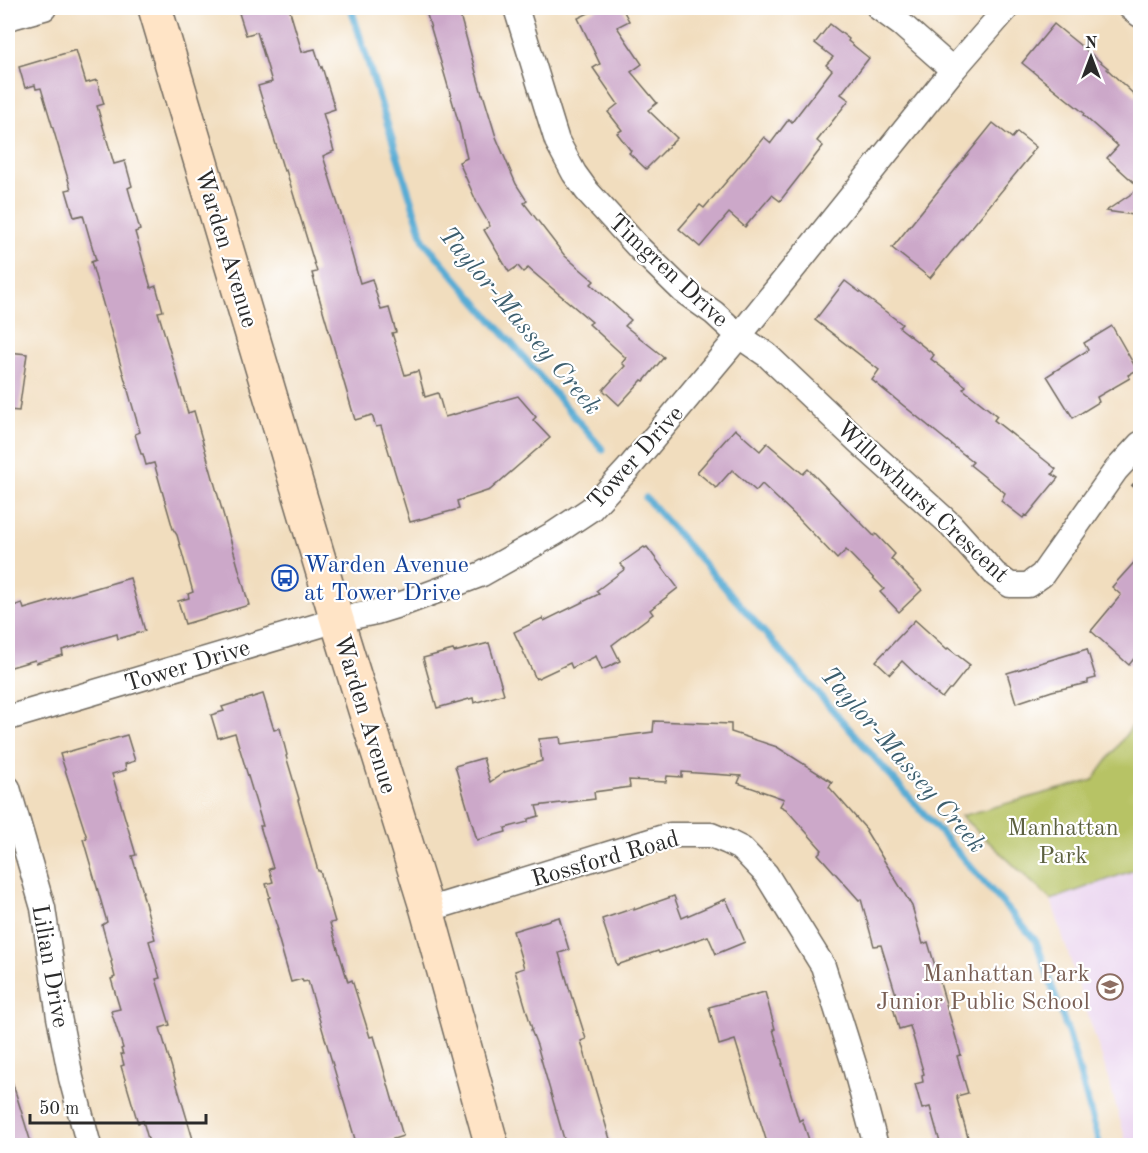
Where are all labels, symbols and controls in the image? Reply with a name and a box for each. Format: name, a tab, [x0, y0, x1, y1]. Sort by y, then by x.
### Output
north arrow	[1061, 27, 1121, 87]
text: N	[1085, 36, 1098, 52]
street label: Warden Avenue	[190, 166, 261, 331]
street label: Timgren Drive	[603, 210, 732, 333]
water label: Taylor-Massey Creek	[433, 222, 606, 420]
street label: Tower Drive	[584, 402, 689, 515]
street label: Willowhurst Crescent	[831, 417, 1012, 588]
place label: Warden Avenue at Tower Drive	[304, 554, 469, 606]
bus stop icon: Warden Avenue at Tower Drive	[270, 563, 300, 593]
street label: Warden Avenue	[329, 632, 400, 797]
street label: Tower Drive	[122, 636, 253, 697]
water label: Taylor-Massey Creek	[815, 662, 990, 858]
park label: Manhattan Park	[1007, 817, 1119, 869]
street label: Rossford Road	[529, 827, 682, 892]
street label: Lilian Drive	[26, 903, 72, 1030]
place label: Manhattan Park Junior Public School	[876, 963, 1090, 1015]
school or university icon: Manhattan Park Junior Public School	[1095, 972, 1125, 1002]
scale bar	[30, 1087, 206, 1125]
text: 50 m	[39, 1100, 79, 1118]

